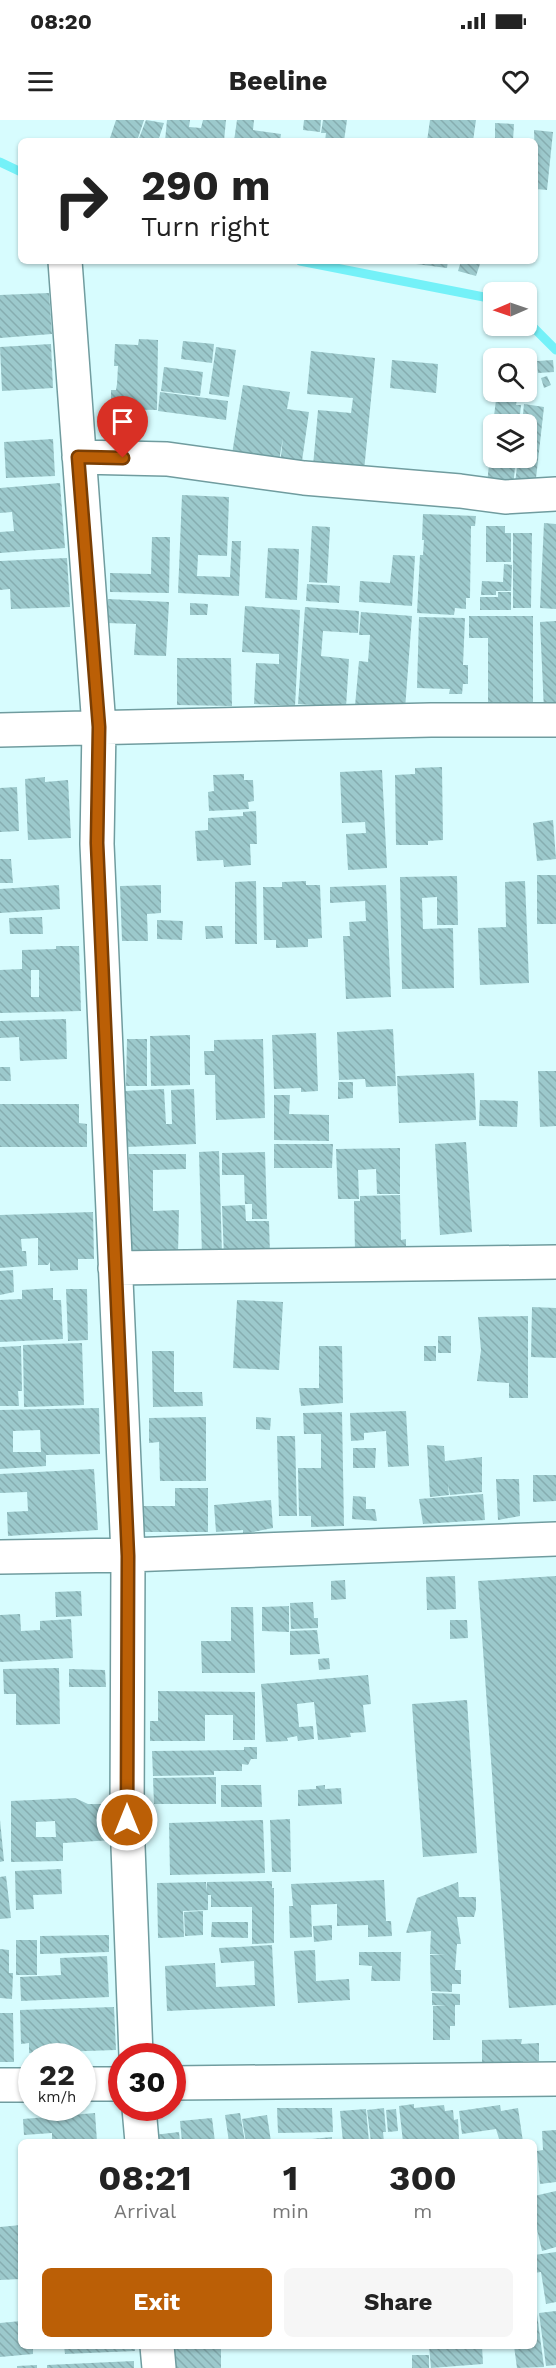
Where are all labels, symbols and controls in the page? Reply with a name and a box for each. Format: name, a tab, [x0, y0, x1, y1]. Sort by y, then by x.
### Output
text: 08:20	[30, 9, 92, 34]
icon: menu	[24, 65, 57, 98]
text: Beeline	[229, 65, 327, 97]
icon: heart	[499, 65, 532, 98]
text: 290 m	[141, 161, 271, 210]
icon: right	[42, 162, 120, 240]
text: Turn right	[141, 211, 270, 243]
north arrow	[483, 282, 537, 336]
map controls	[483, 282, 537, 468]
button: search	[483, 348, 537, 402]
pin	[97, 396, 148, 458]
icon: arrive	[106, 405, 139, 438]
button: layers	[483, 414, 537, 468]
position arrow	[95, 1788, 159, 1852]
speed limit sign: 30	[108, 2043, 186, 2121]
text: 22	[39, 2057, 75, 2092]
text: km/h	[38, 2088, 76, 2106]
text: 08:21	[98, 2157, 192, 2199]
text: 1	[283, 2157, 298, 2199]
text: 300	[389, 2157, 457, 2199]
text: Arrival	[114, 2199, 176, 2223]
text: min	[272, 2199, 309, 2223]
text: m	[413, 2199, 432, 2223]
button: Exit	[42, 2268, 272, 2337]
button: Share	[284, 2268, 513, 2337]

